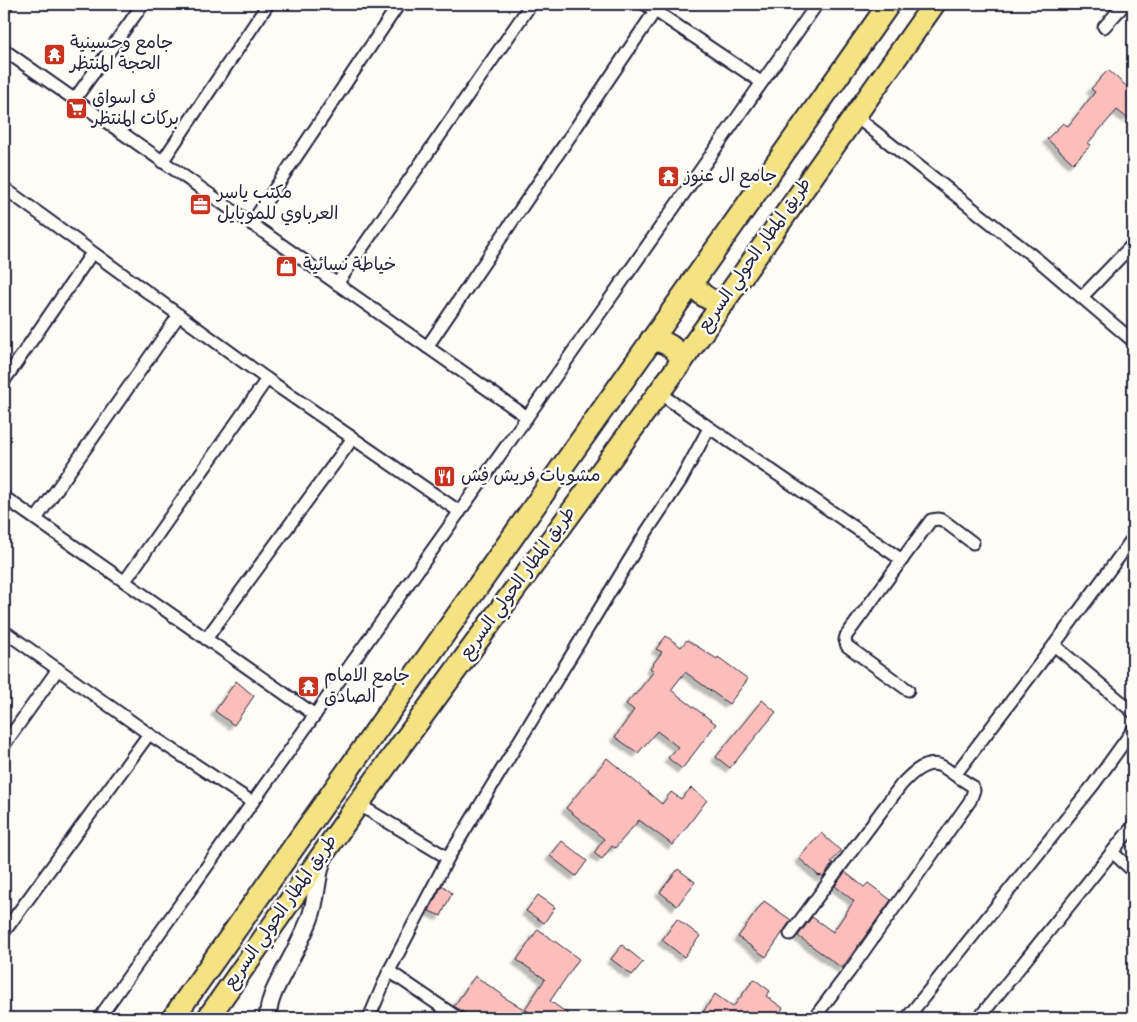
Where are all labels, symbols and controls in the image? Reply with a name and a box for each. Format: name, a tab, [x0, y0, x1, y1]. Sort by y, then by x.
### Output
place label: جامع وحسينية الحجة المنتظر	[68, 34, 173, 76]
temple icon: جامع وحسينية الحجة المنتظر	[42, 42, 66, 66]
place label: ف اسواق بركات المنتظر	[90, 89, 179, 131]
supermarket icon: ف اسواق بركات المنتظر	[64, 97, 88, 121]
temple icon: جامع ال عنوز	[656, 165, 680, 189]
place label: جامع ال عنوز	[682, 167, 777, 188]
street label: طريق المطار الحولي السريع	[695, 175, 820, 339]
place label: مكتب ياسر العرباوي للموبايل	[215, 184, 339, 226]
office icon: مكتب ياسر العرباوي للموبايل	[189, 192, 213, 216]
shop icon: خياطة نسائية	[275, 254, 299, 278]
place label: خياطة نسائية	[303, 256, 396, 277]
restaurant icon: مشويات فريش فِش	[433, 465, 457, 489]
place label: مشويات فريش فِش	[461, 467, 600, 488]
street label: طريق المطار الحولي السريع	[457, 504, 584, 666]
place label: جامع الامام الصادق	[324, 667, 410, 709]
temple icon: جامع الامام الصادق	[296, 675, 320, 699]
street label: طريق المطار الحولي السريع	[221, 832, 346, 996]

